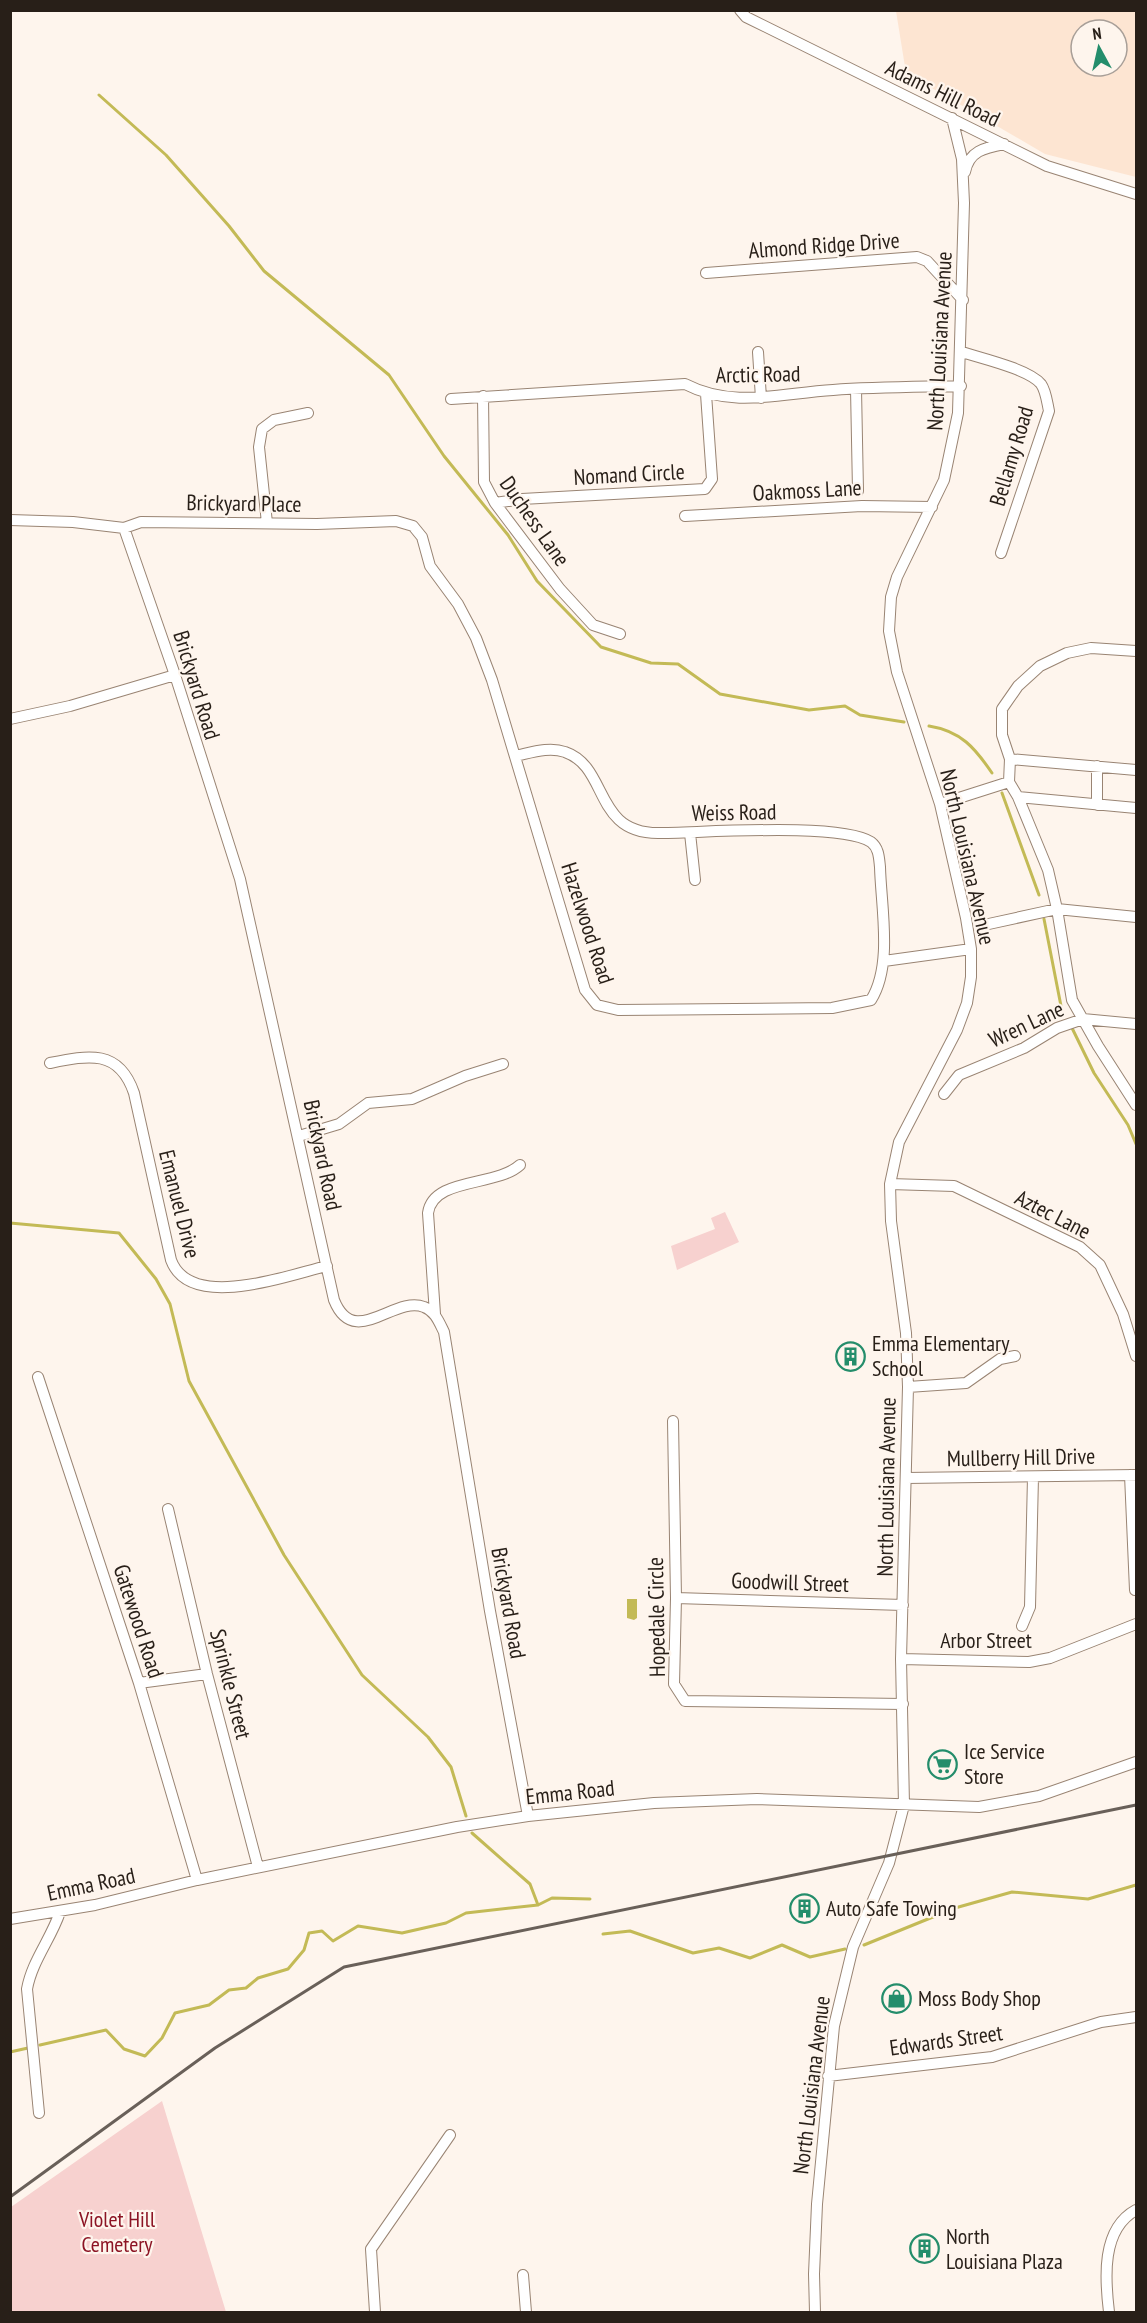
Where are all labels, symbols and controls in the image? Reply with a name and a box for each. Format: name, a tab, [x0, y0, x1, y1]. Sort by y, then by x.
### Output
north arrow	[1069, 18, 1129, 78]
text: N	[1091, 23, 1103, 44]
street label: Adams Hill Road	[881, 53, 1005, 133]
street label: Almond Ridge Drive	[748, 226, 900, 264]
street label: North Louisiana Avenue	[920, 251, 958, 431]
street label: Arctic Road	[715, 359, 801, 389]
street label: Bellamy Road	[983, 403, 1039, 509]
street label: Nomand Circle	[573, 457, 685, 491]
street label: Duchess Lane	[494, 471, 576, 571]
street label: Oakmoss Lane	[752, 473, 862, 507]
street label: Brickyard Place	[186, 488, 302, 518]
street label: Brickyard Road	[167, 627, 227, 743]
street label: North Louisiana Avenue	[934, 766, 1002, 948]
street label: Weiss Road	[691, 797, 777, 827]
street label: Hazelwood Road	[555, 859, 621, 987]
street label: Wren Lane	[984, 994, 1068, 1054]
street label: Brickyard Road	[298, 1097, 348, 1213]
street label: Emanuel Drive	[153, 1147, 207, 1261]
street label: Aztec Lane	[1010, 1183, 1096, 1245]
place label: Emma Elementary School	[872, 1329, 1010, 1382]
building icon: Emma Elementary School	[835, 1340, 867, 1372]
street label: North Louisiana Avenue	[870, 1397, 902, 1577]
street label: Mullberry Hill Drive	[947, 1442, 1095, 1472]
street label: Brickyard Road	[485, 1545, 533, 1661]
street label: Hopedale Circle	[641, 1557, 671, 1677]
street label: Gatewood Road	[107, 1561, 171, 1681]
street label: Goodwill Street	[731, 1566, 849, 1598]
street label: Sprinkle Street	[204, 1626, 258, 1742]
street label: Arbor Street	[940, 1626, 1032, 1654]
place label: Ice Service Store	[964, 1737, 1045, 1790]
supermarket icon: Ice Service Store	[927, 1748, 959, 1780]
street label: Emma Road	[524, 1773, 616, 1811]
street label: Emma Road	[45, 1861, 137, 1907]
building icon: Auto Safe Towing	[789, 1892, 821, 1924]
place label: Auto Safe Towing	[826, 1894, 957, 1922]
shop icon: Moss Body Shop	[881, 1982, 913, 2014]
place label: Moss Body Shop	[918, 1984, 1041, 2012]
street label: North Louisiana Avenue	[786, 1994, 836, 2176]
street label: Edwards Street	[888, 2018, 1004, 2062]
park label: Violet Hill Cemetery	[78, 2205, 156, 2258]
place label: North Louisiana Plaza	[946, 2222, 1063, 2275]
building icon: North Louisiana Plaza	[909, 2233, 941, 2265]

